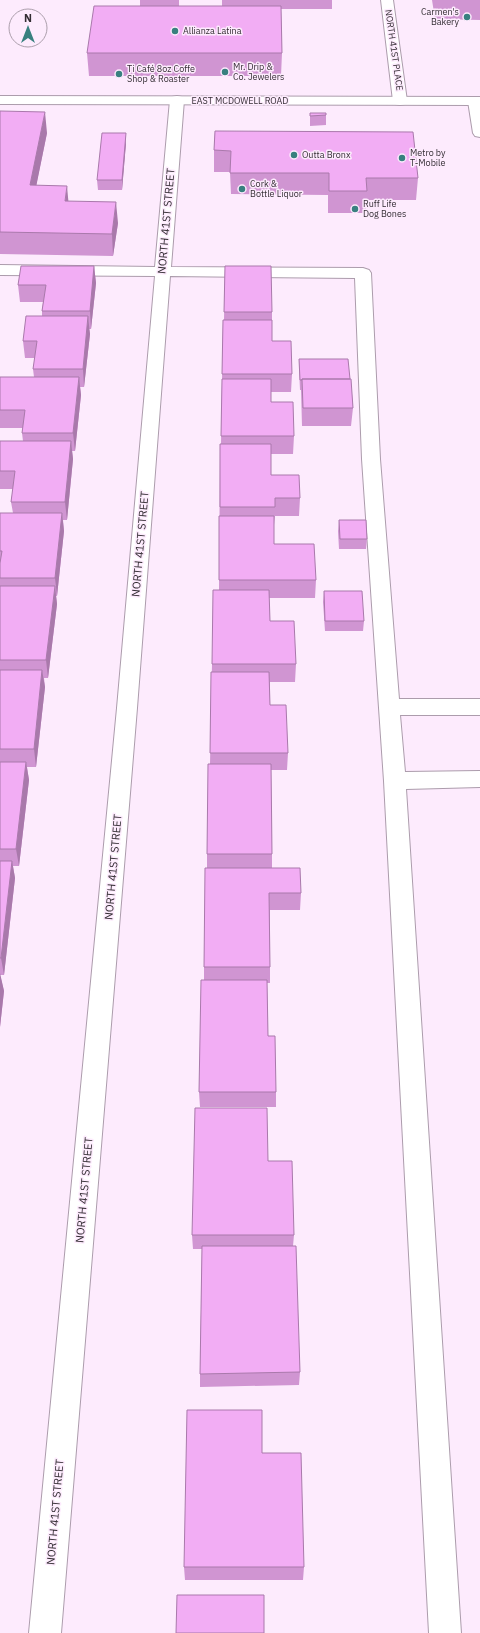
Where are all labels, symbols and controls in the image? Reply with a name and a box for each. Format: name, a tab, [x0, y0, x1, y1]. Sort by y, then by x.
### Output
place label: Carmen's Bakery	[421, 6, 459, 27]
north arrow	[8, 8, 48, 48]
street label: NORTH 41ST PLACE	[383, 9, 406, 91]
text: N	[24, 11, 32, 25]
marker: Carmen's Bakery	[462, 12, 472, 22]
place label: Allianza Latina	[183, 25, 242, 36]
marker: Allianza Latina	[170, 26, 180, 36]
place label: Mr. Drip & Co. Jewelers	[233, 61, 284, 82]
place label: Ti Café 8oz Coffe Shop & Roaster	[127, 63, 195, 84]
marker: Mr. Drip & Co. Jewelers	[220, 67, 230, 77]
marker: Ti Café 8oz Coffe Shop & Roaster	[114, 69, 124, 79]
street label: EAST MCDOWELL ROAD	[192, 95, 288, 106]
place label: Metro by T-Mobile	[410, 147, 446, 168]
place label: Outta Bronx	[302, 149, 351, 160]
marker: Outta Bronx	[289, 150, 299, 160]
marker: Metro by T-Mobile	[397, 153, 407, 163]
street label: NORTH 41ST STREET	[154, 167, 178, 274]
place label: Cork & Bottle Liquor	[250, 178, 303, 199]
marker: Cork & Bottle Liquor	[237, 184, 247, 194]
place label: Ruff Life Dog Bones	[363, 198, 406, 219]
marker: Ruff Life Dog Bones	[350, 204, 360, 214]
street label: NORTH 41ST STREET	[128, 490, 152, 597]
street label: NORTH 41ST STREET	[101, 813, 125, 920]
street label: NORTH 41ST STREET	[72, 1136, 96, 1243]
street label: NORTH 41ST STREET	[43, 1458, 67, 1565]

